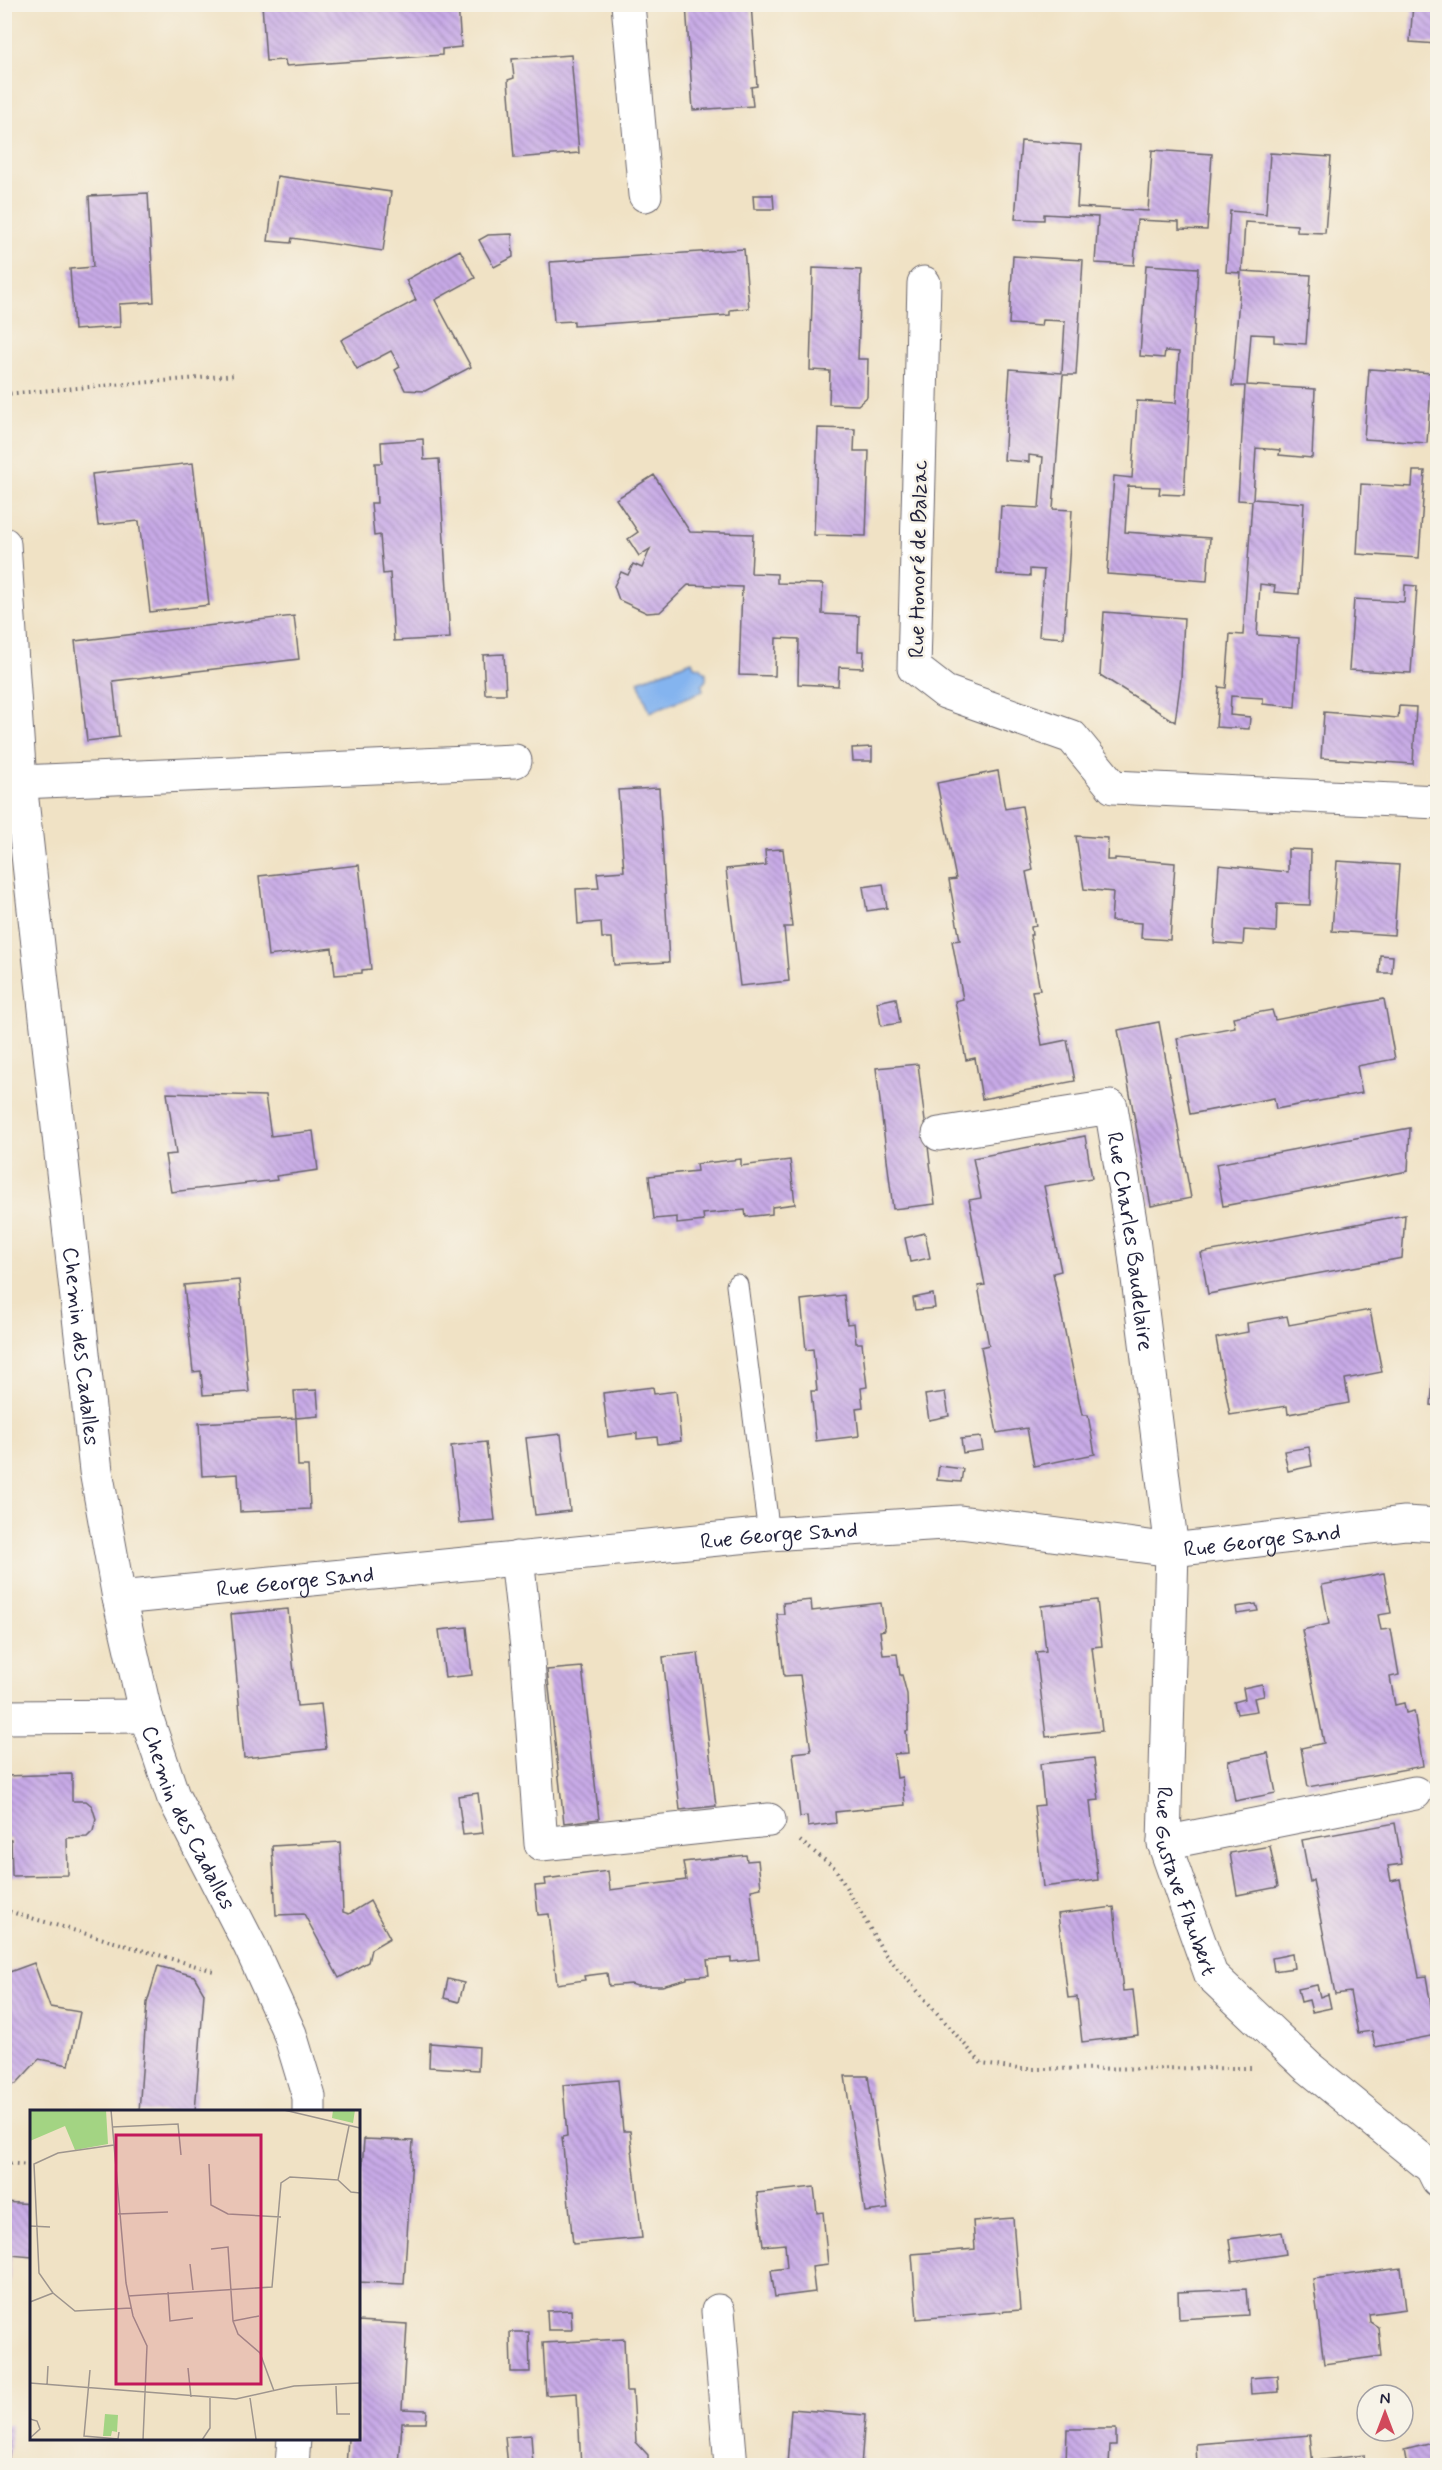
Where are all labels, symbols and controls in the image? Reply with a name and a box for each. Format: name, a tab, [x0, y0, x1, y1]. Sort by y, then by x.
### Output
street label: Rue Honoré de Balzac	[903, 460, 935, 658]
street label: Rue Charles Baudelaire	[1099, 1130, 1159, 1353]
street label: Chemin des Cadalles	[55, 1246, 105, 1447]
street label: Rue George Sand	[699, 1516, 859, 1557]
street label: Rue George Sand	[1182, 1519, 1342, 1565]
street label: Rue George Sand	[215, 1561, 375, 1604]
street label: Chemin des Cadalles	[134, 1722, 241, 1915]
street label: Rue Gustave Flaubert	[1148, 1786, 1222, 1980]
inset map	[30, 2110, 360, 2440]
north arrow	[1355, 2383, 1415, 2443]
text: N	[1380, 2389, 1390, 2410]

